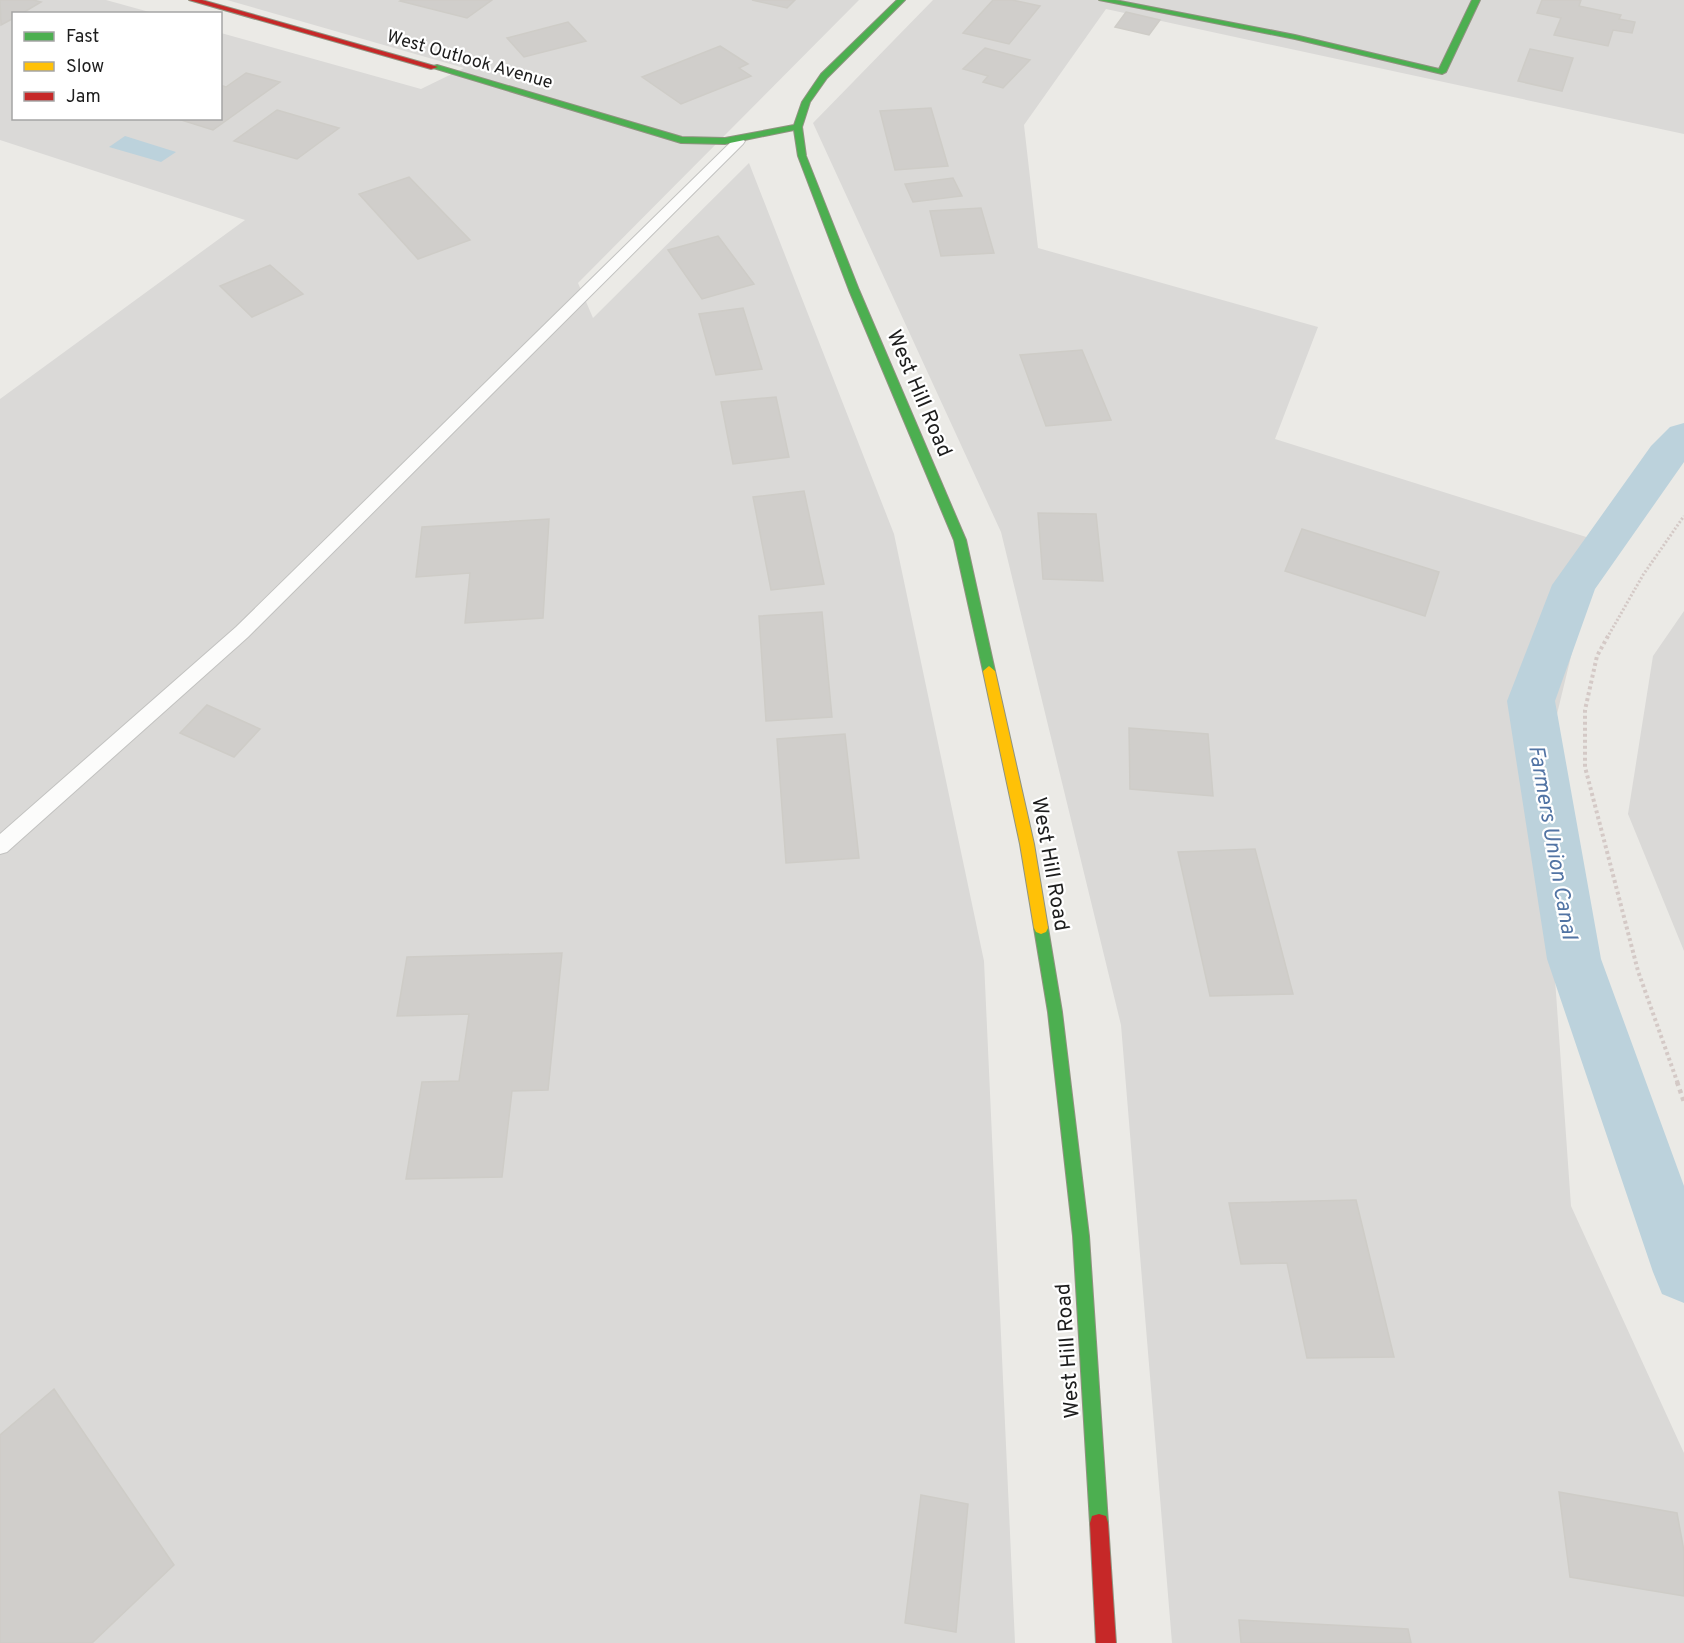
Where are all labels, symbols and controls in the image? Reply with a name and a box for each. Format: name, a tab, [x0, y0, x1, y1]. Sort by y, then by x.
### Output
legend	[12, 12, 222, 120]
text: Fast	[66, 26, 99, 49]
street label: West Outlook Avenue	[384, 26, 555, 95]
text: Slow	[66, 56, 104, 79]
text: Jam	[66, 86, 101, 109]
street label: West Hill Road	[880, 326, 958, 461]
water label: Farmers Union Canal	[1521, 743, 1582, 943]
street label: West Hill Road	[1024, 795, 1075, 933]
street label: West Hill Road	[1050, 1282, 1087, 1419]

